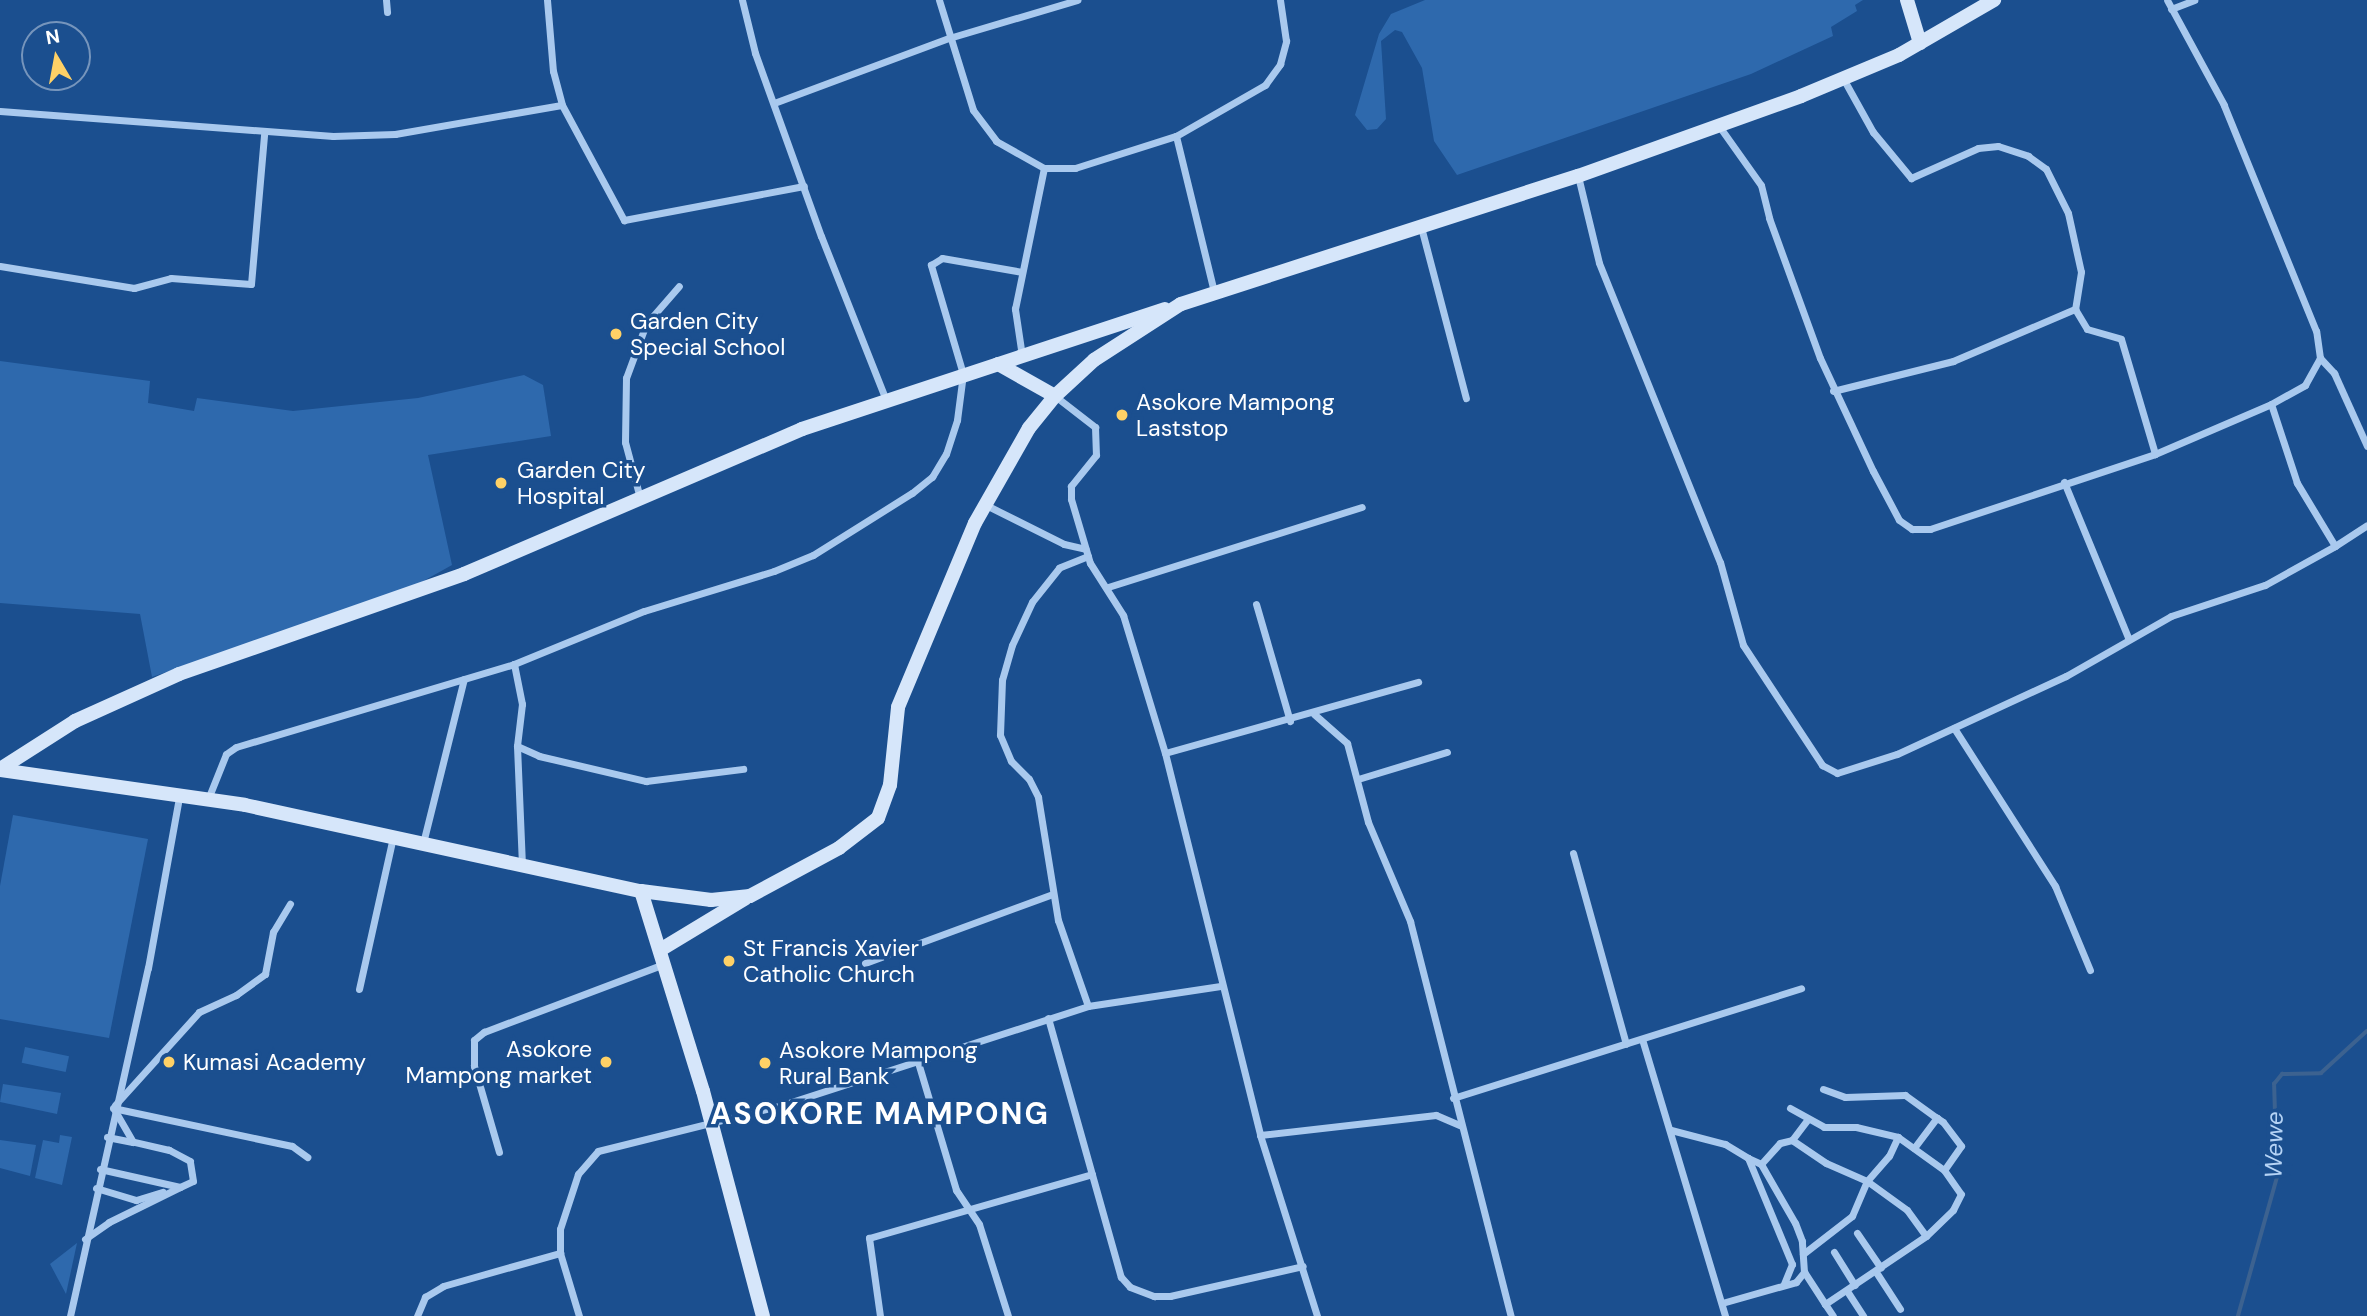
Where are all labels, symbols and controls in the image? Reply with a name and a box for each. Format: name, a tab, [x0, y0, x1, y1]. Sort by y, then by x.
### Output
north arrow	[21, 21, 91, 91]
text: N	[44, 23, 62, 50]
place label: Garden City Special School	[630, 307, 785, 361]
marker: Garden City Special School	[608, 326, 624, 342]
place label: Asokore Mampong Laststop	[1136, 388, 1335, 442]
marker: Asokore Mampong Laststop	[1114, 407, 1130, 423]
place label: Garden City Hospital	[517, 456, 646, 510]
marker: Garden City Hospital	[491, 473, 511, 493]
place label: St Francis Xavier Catholic Church	[743, 934, 919, 988]
marker: St Francis Xavier Catholic Church	[721, 953, 737, 969]
place label: Asokore Mampong market	[405, 1035, 592, 1089]
place label: Asokore Mampong Rural Bank	[779, 1036, 978, 1090]
place label: Kumasi Academy	[183, 1048, 366, 1076]
marker: Kumasi Academy	[161, 1054, 177, 1070]
marker: Asokore Mampong market	[598, 1054, 614, 1070]
marker: Asokore Mampong Rural Bank	[757, 1055, 773, 1071]
district label: ASOKORE MAMPONG	[712, 1096, 1048, 1132]
water label: Wewe	[2259, 1111, 2289, 1179]

